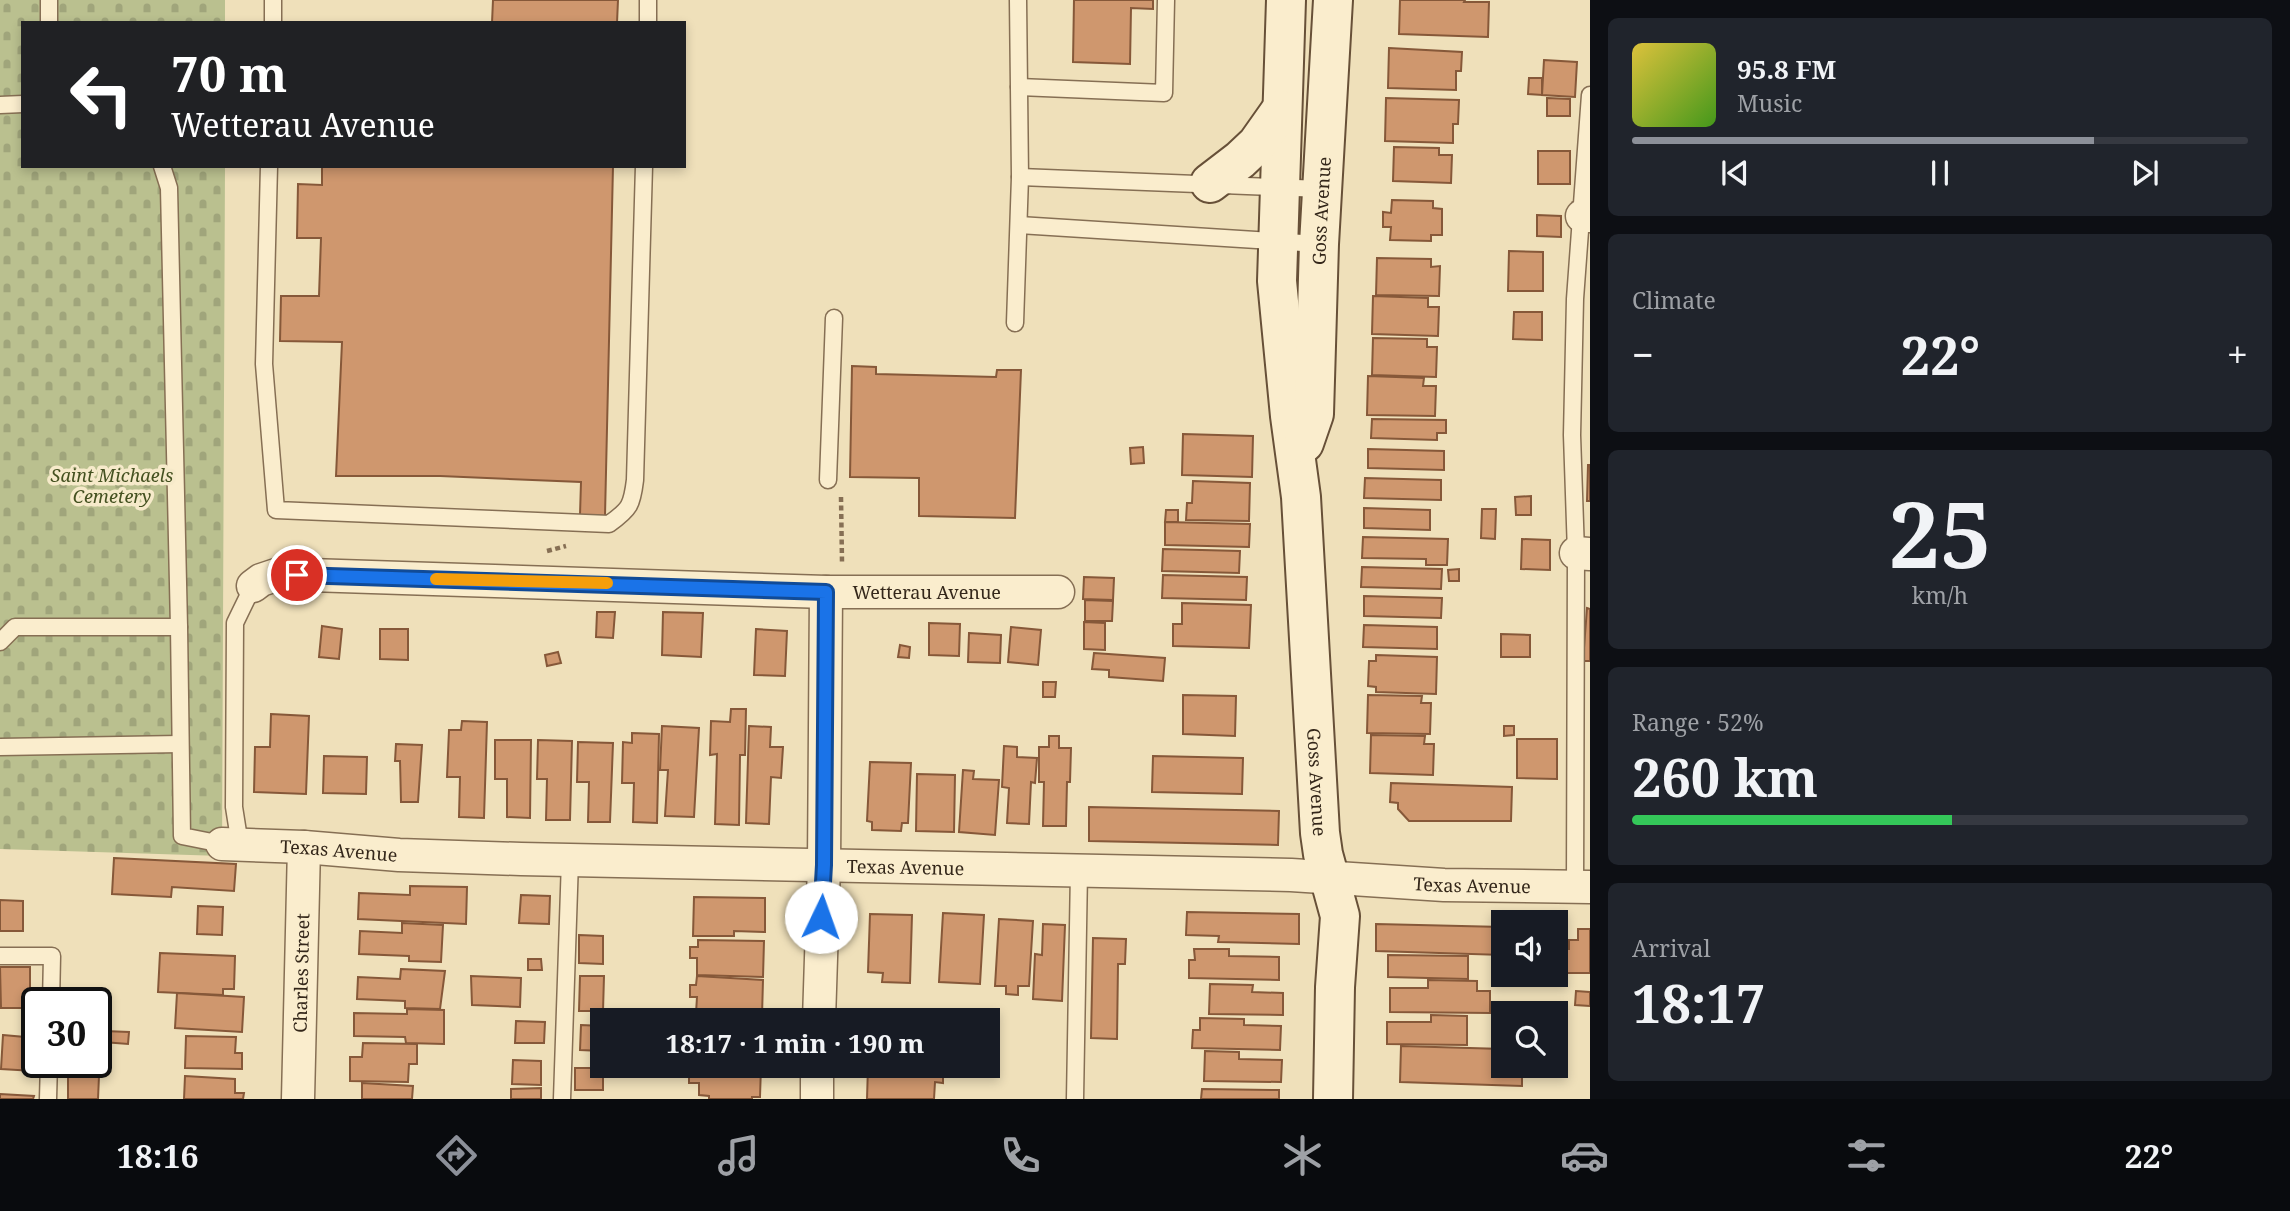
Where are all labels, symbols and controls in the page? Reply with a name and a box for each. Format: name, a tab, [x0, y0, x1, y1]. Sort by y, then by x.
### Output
text: 70 m	[171, 40, 287, 106]
icon: left	[56, 49, 147, 140]
text: 95.8 FM	[1737, 51, 1836, 87]
text: Music	[1737, 87, 1802, 119]
text: Wetterau Avenue	[171, 103, 435, 146]
icon: previous	[1716, 154, 1754, 192]
icon: pause	[1921, 154, 1959, 192]
icon: next	[2126, 154, 2164, 192]
street label: Goss Avenue	[1306, 156, 1336, 265]
text: Climate	[1632, 284, 1716, 316]
text: 22°	[1901, 319, 1980, 390]
text: −	[1632, 328, 1654, 380]
text: +	[2227, 328, 2248, 380]
park label: Saint Michaels Cemetery	[51, 463, 173, 508]
text: 25	[1889, 471, 1991, 595]
pin	[267, 545, 327, 605]
icon: arrive	[278, 556, 316, 594]
text: km/h	[1912, 579, 1968, 611]
street label: Wetterau Avenue	[852, 580, 1001, 604]
text: Range · 52%	[1632, 706, 1764, 738]
street label: Goss Avenue	[1302, 727, 1332, 837]
text: 260 km	[1632, 741, 1818, 812]
street label: Texas Avenue	[280, 834, 398, 867]
street label: Texas Avenue	[846, 854, 964, 880]
street label: Texas Avenue	[1413, 871, 1531, 898]
position arrow	[784, 880, 858, 954]
map controls	[1491, 910, 1568, 1078]
button: sound	[1491, 910, 1568, 987]
street label: Charles Street	[288, 913, 314, 1033]
text: Arrival	[1632, 932, 1711, 964]
text: 18:17	[1632, 967, 1765, 1038]
speed limit sign: 30	[21, 987, 112, 1078]
button: search	[1491, 1001, 1568, 1078]
text: 18:17 · 1 min · 190 m	[665, 1025, 925, 1061]
icon: directions	[432, 1131, 481, 1180]
icon: music	[714, 1131, 763, 1180]
icon: phone	[996, 1131, 1045, 1180]
icon: climate	[1278, 1131, 1327, 1180]
icon: car	[1560, 1131, 1609, 1180]
icon: filters	[1842, 1131, 1891, 1180]
text: 18:16	[117, 1134, 199, 1177]
text: 22°	[2124, 1134, 2173, 1177]

